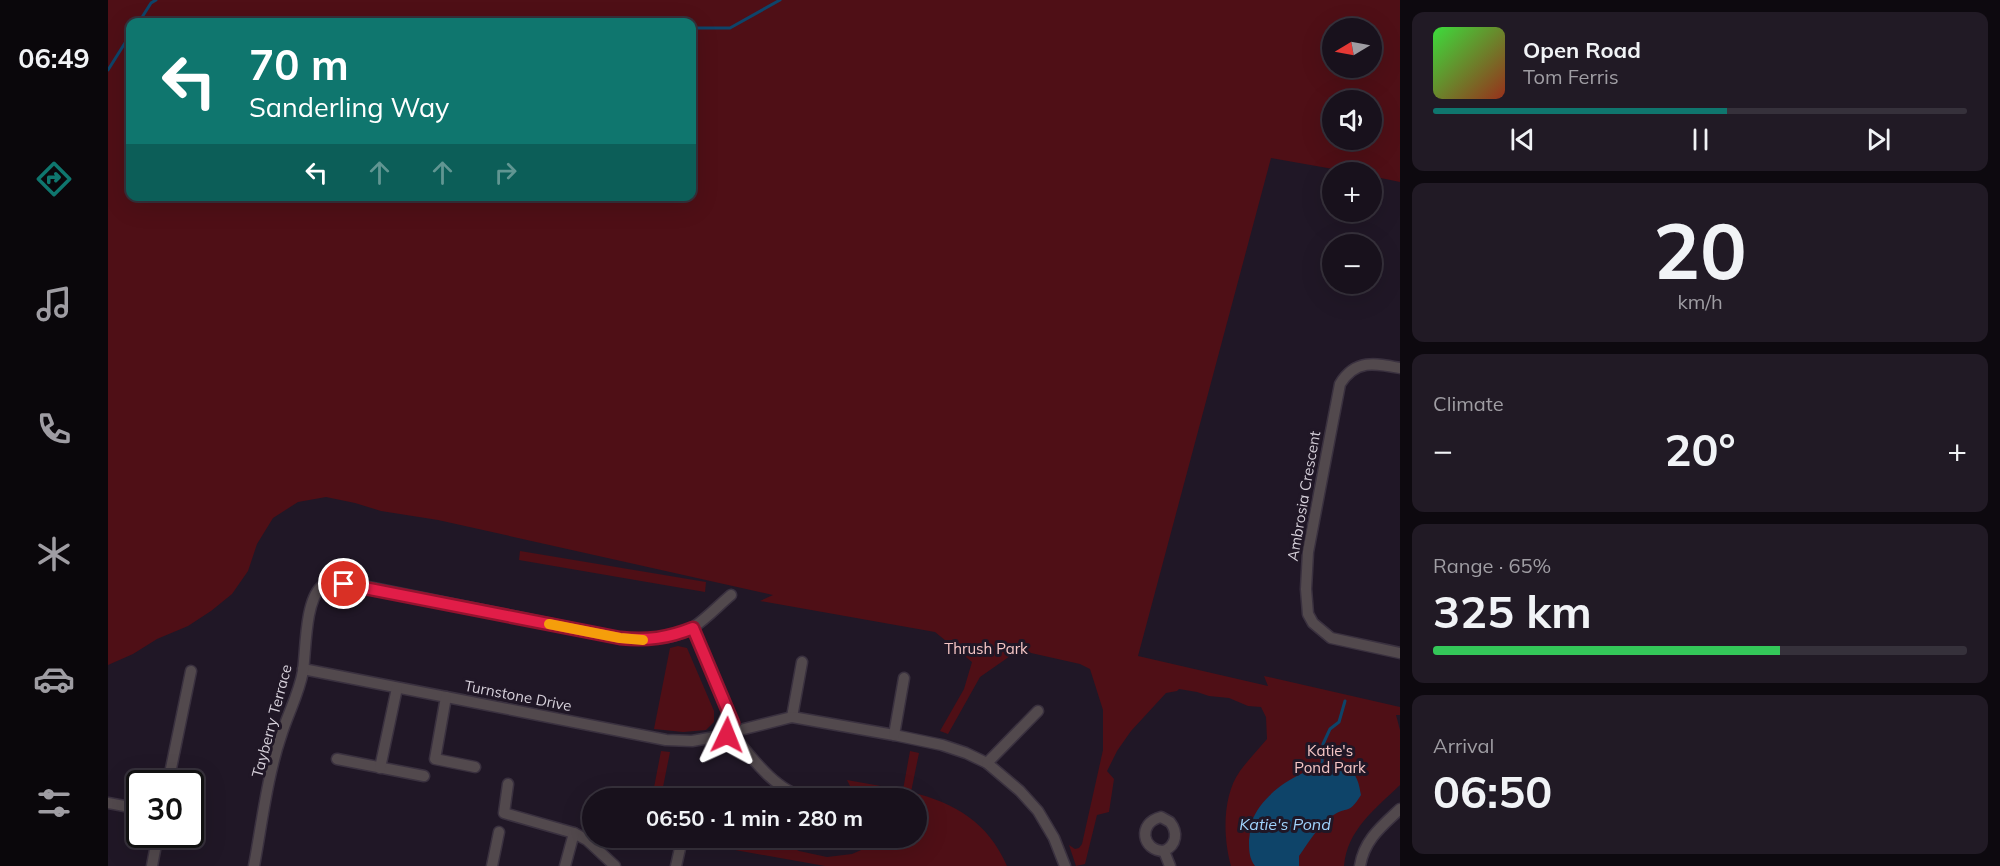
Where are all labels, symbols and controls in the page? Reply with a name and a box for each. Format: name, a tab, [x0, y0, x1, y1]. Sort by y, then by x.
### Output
north arrow	[1322, 18, 1382, 78]
map controls	[1322, 18, 1382, 294]
text: Open Road	[1523, 36, 1641, 64]
text: 70 m	[249, 38, 349, 91]
text: 06:49	[18, 41, 90, 75]
icon: left	[150, 42, 228, 120]
text: Tom Ferris	[1523, 64, 1619, 89]
text: Sanderling Way	[249, 90, 449, 124]
button: sound	[1322, 90, 1382, 150]
icon: previous	[1506, 123, 1539, 156]
icon: pause	[1684, 123, 1717, 156]
icon: next	[1862, 123, 1895, 156]
icon: left	[300, 156, 333, 189]
icon: ahead	[363, 156, 396, 189]
icon: ahead	[426, 156, 459, 189]
icon: right	[489, 156, 522, 189]
icon: directions	[33, 158, 75, 200]
button: +	[1322, 162, 1382, 222]
text: 20	[1653, 201, 1747, 299]
button: −	[1322, 234, 1382, 294]
icon: music	[33, 283, 75, 325]
text: km/h	[1677, 289, 1723, 314]
text: Climate	[1433, 391, 1504, 416]
icon: phone	[33, 408, 75, 450]
text: 20°	[1664, 421, 1736, 477]
street label: Ambrosia Crescent	[1283, 429, 1324, 562]
text: −	[1433, 429, 1453, 470]
text: +	[1947, 429, 1967, 470]
icon: climate	[33, 533, 75, 575]
text: Range · 65%	[1433, 553, 1551, 578]
pin	[318, 558, 369, 609]
icon: arrive	[327, 567, 360, 600]
text: 325 km	[1433, 583, 1592, 639]
park label: Thrush Park	[944, 639, 1028, 658]
icon: car	[33, 658, 75, 700]
street label: Tayberry Terrace	[247, 662, 296, 780]
street label: Turnstone Drive	[463, 676, 573, 715]
position arrow	[695, 703, 759, 767]
text: Arrival	[1433, 733, 1494, 758]
park label: Katie's Pond Park	[1294, 741, 1366, 777]
text: 06:50	[1433, 763, 1552, 819]
speed limit sign: 30	[126, 770, 204, 848]
icon: filters	[33, 782, 75, 824]
text: 06:50 · 1 min · 280 m	[646, 804, 863, 832]
water label: Katie's Pond	[1239, 814, 1331, 834]

